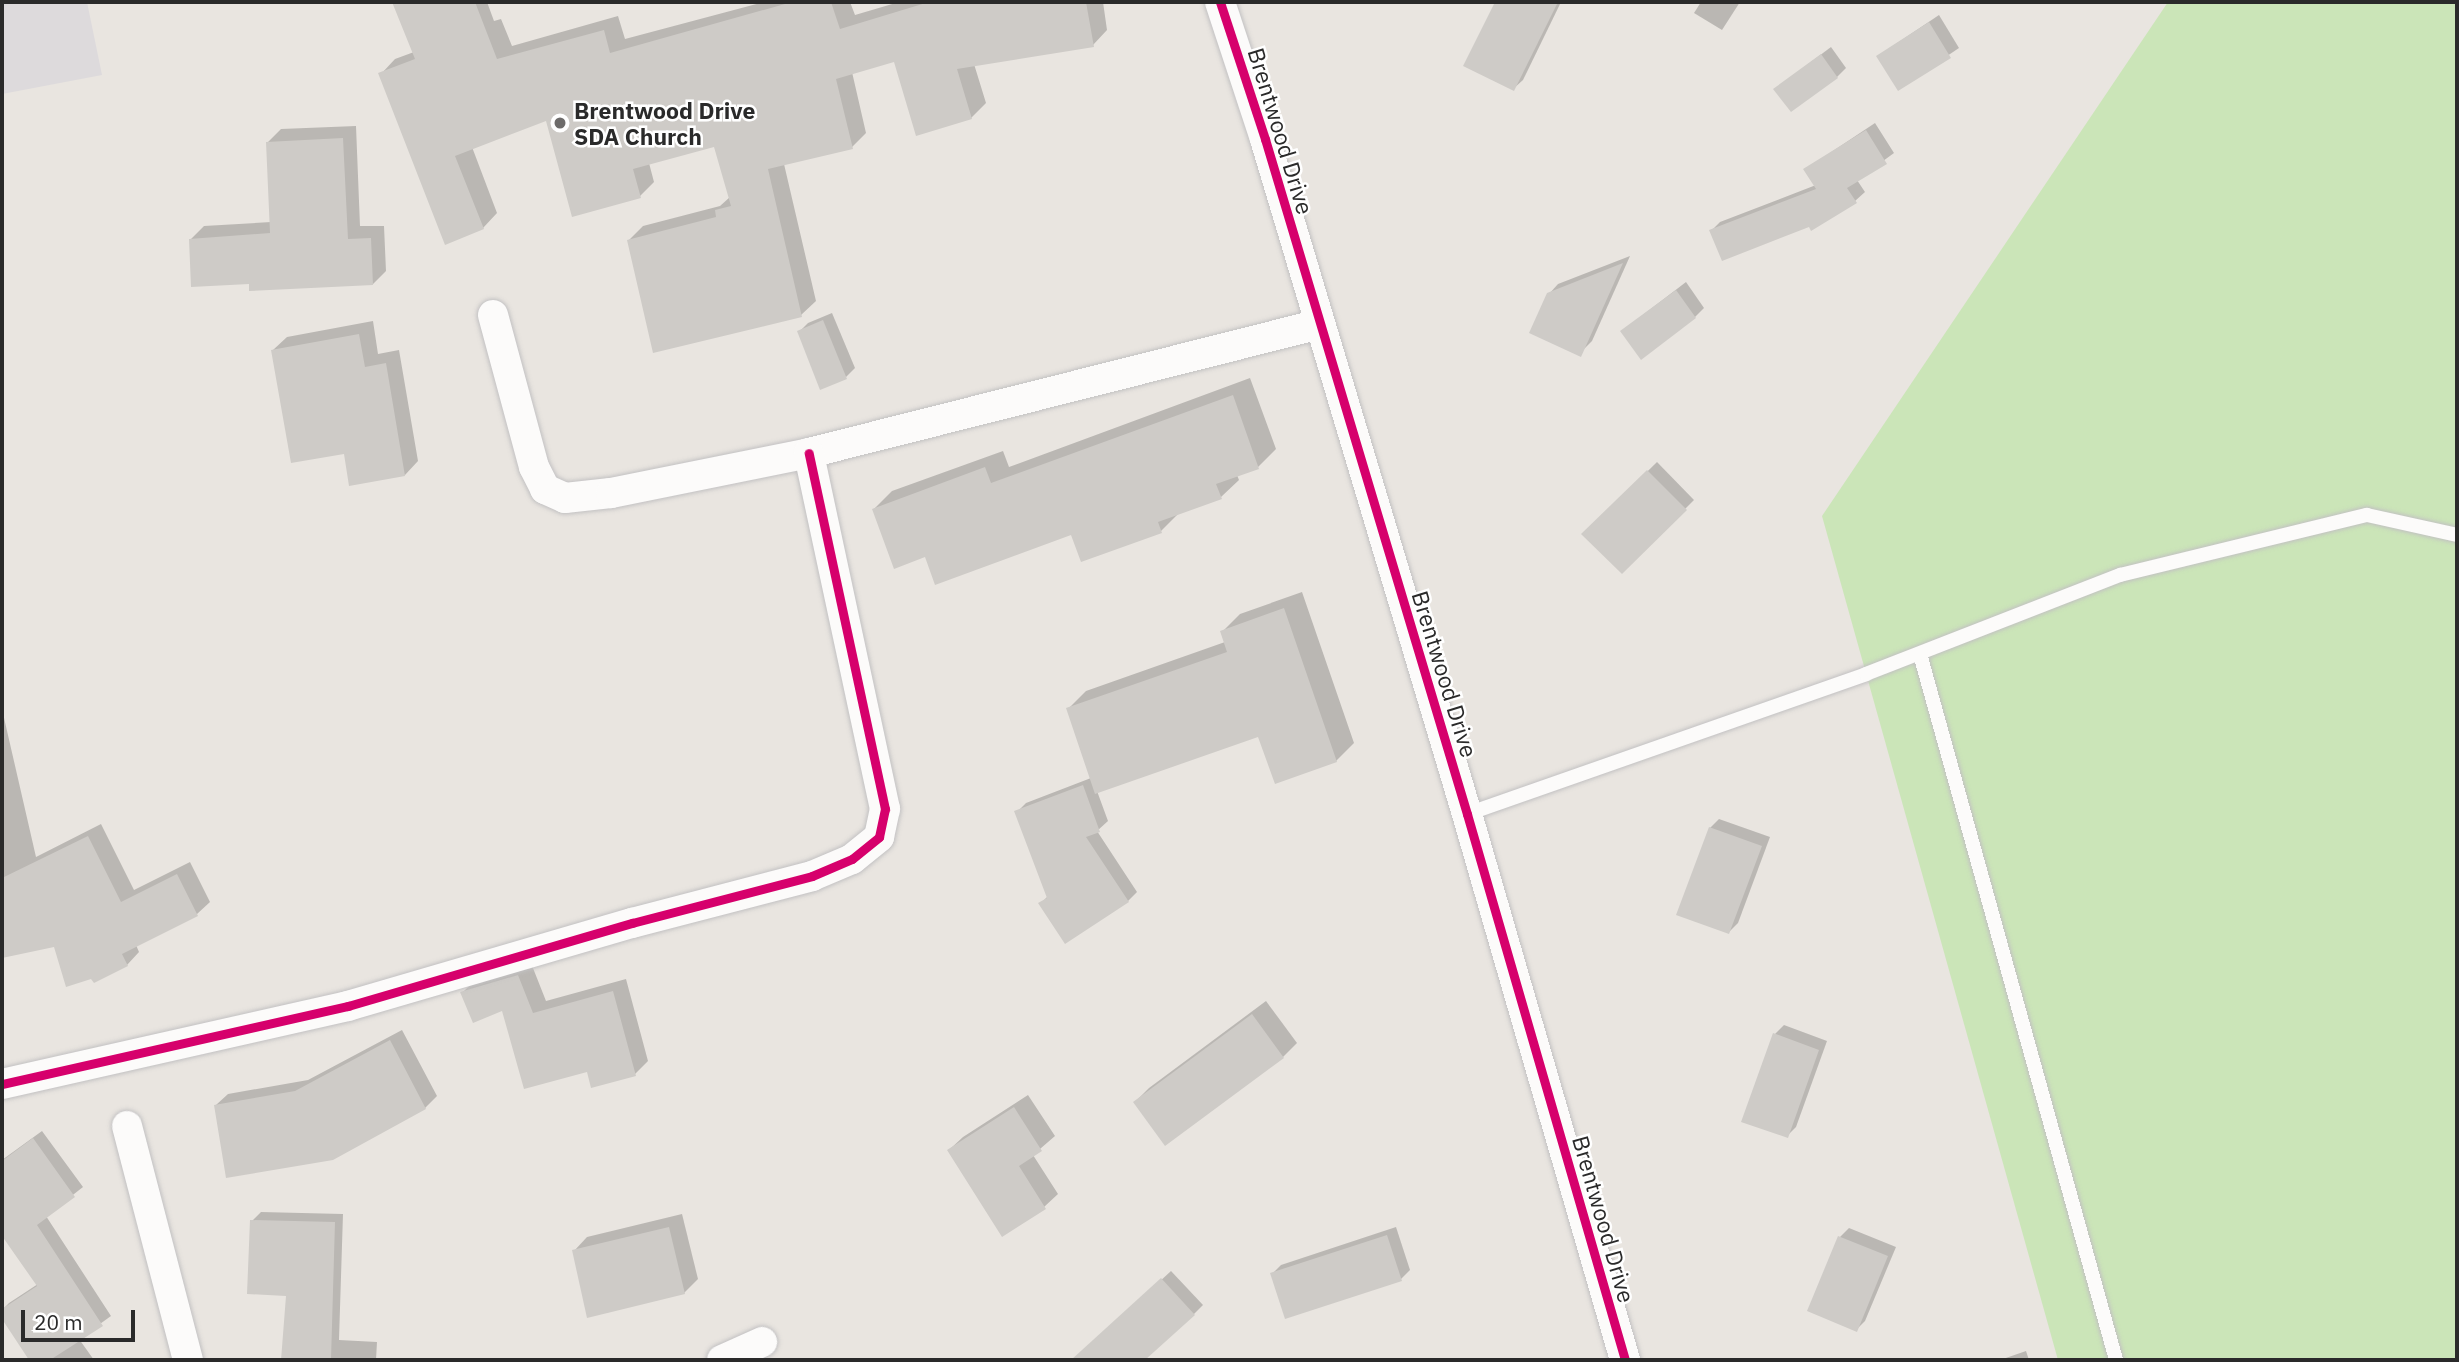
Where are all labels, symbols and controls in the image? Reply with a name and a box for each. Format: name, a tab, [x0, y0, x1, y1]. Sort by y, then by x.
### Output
street label: Brentwood Drive	[1243, 44, 1319, 218]
place label: Brentwood Drive SDA Church	[574, 96, 755, 150]
marker: Brentwood Drive SDA Church	[552, 115, 568, 131]
street label: Brentwood Drive	[1407, 587, 1483, 761]
street label: Brentwood Drive	[1567, 1132, 1641, 1306]
scale bar	[24, 1296, 138, 1340]
text: 20 m	[34, 1308, 83, 1336]

